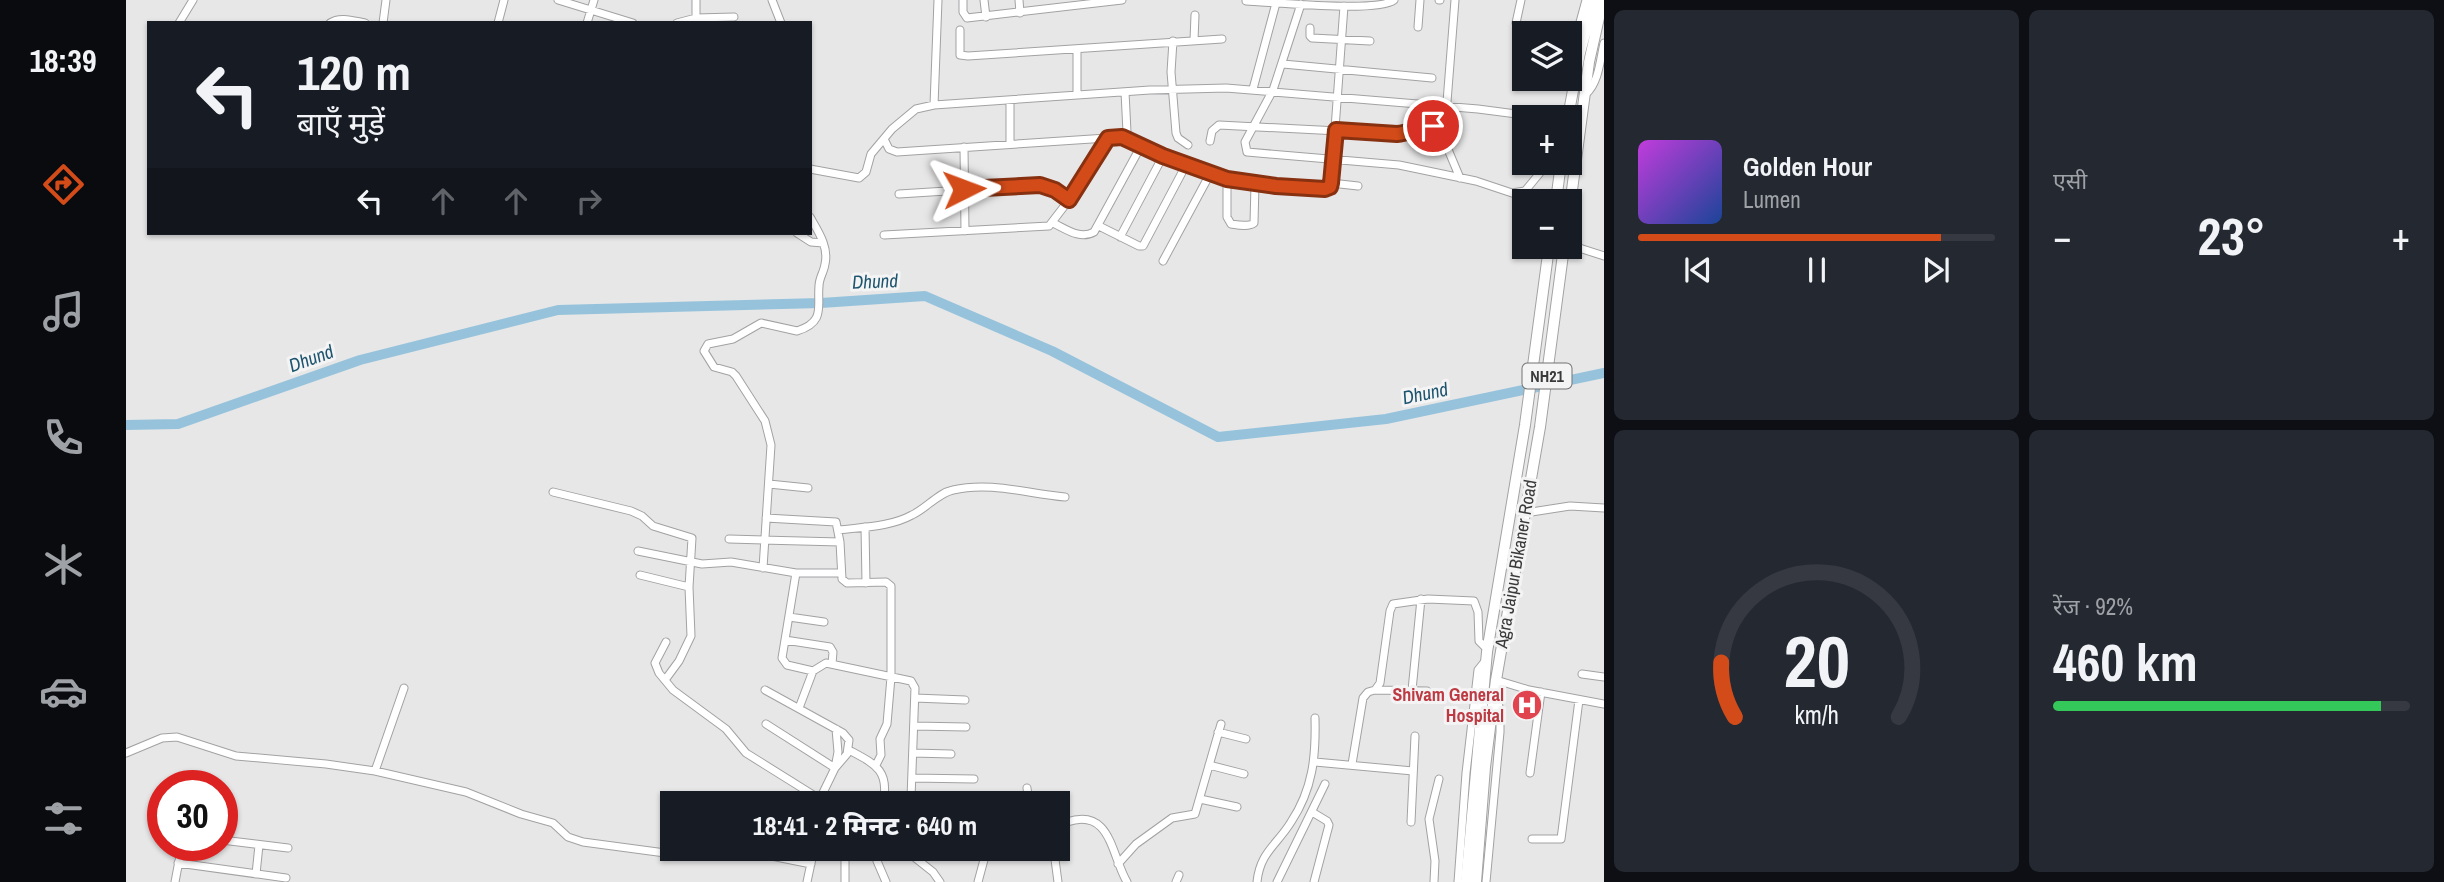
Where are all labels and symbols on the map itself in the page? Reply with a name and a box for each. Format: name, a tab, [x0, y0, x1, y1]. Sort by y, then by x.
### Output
pin	[1403, 96, 1463, 156]
position arrow	[927, 152, 1001, 226]
water label: Dhund	[852, 267, 899, 295]
water label: Dhund	[285, 338, 337, 378]
road number: NH21	[1522, 364, 1572, 388]
water label: Dhund	[1400, 375, 1450, 410]
street label: Agra Jaipur Bikaner Road	[1488, 478, 1543, 651]
place label: Shivam General Hospital	[1392, 682, 1504, 728]
hospital icon: Shivam General Hospital	[1510, 688, 1544, 722]
speed limit sign: 30	[147, 770, 238, 861]

